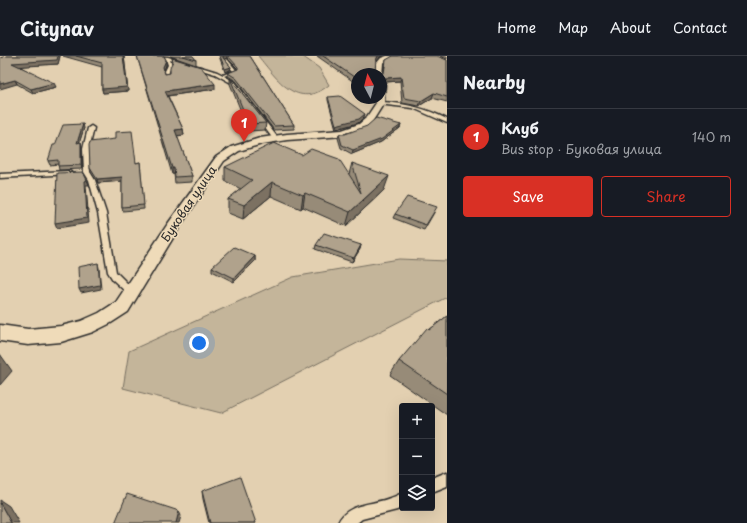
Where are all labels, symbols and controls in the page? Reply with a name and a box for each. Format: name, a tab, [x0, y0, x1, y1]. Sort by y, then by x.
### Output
text: Citynav	[20, 14, 94, 42]
text: Home	[497, 17, 536, 38]
text: Map	[558, 17, 588, 38]
text: About	[610, 17, 651, 38]
text: Contact	[673, 17, 727, 38]
north arrow	[351, 68, 387, 104]
text: Nearby	[463, 69, 525, 95]
pin: 1	[231, 109, 257, 142]
text: Клуб	[501, 116, 539, 139]
text: 1	[473, 127, 479, 146]
text: 140 m	[692, 127, 731, 146]
text: Bus stop · Буковая улица	[501, 139, 662, 158]
street label: Буковая улица	[156, 161, 221, 245]
button: Save	[463, 176, 593, 217]
button: Share	[601, 176, 731, 217]
your location	[189, 333, 209, 353]
map controls	[399, 403, 435, 511]
button: +	[399, 403, 435, 439]
button: −	[399, 439, 435, 475]
button: layers	[399, 475, 435, 511]

